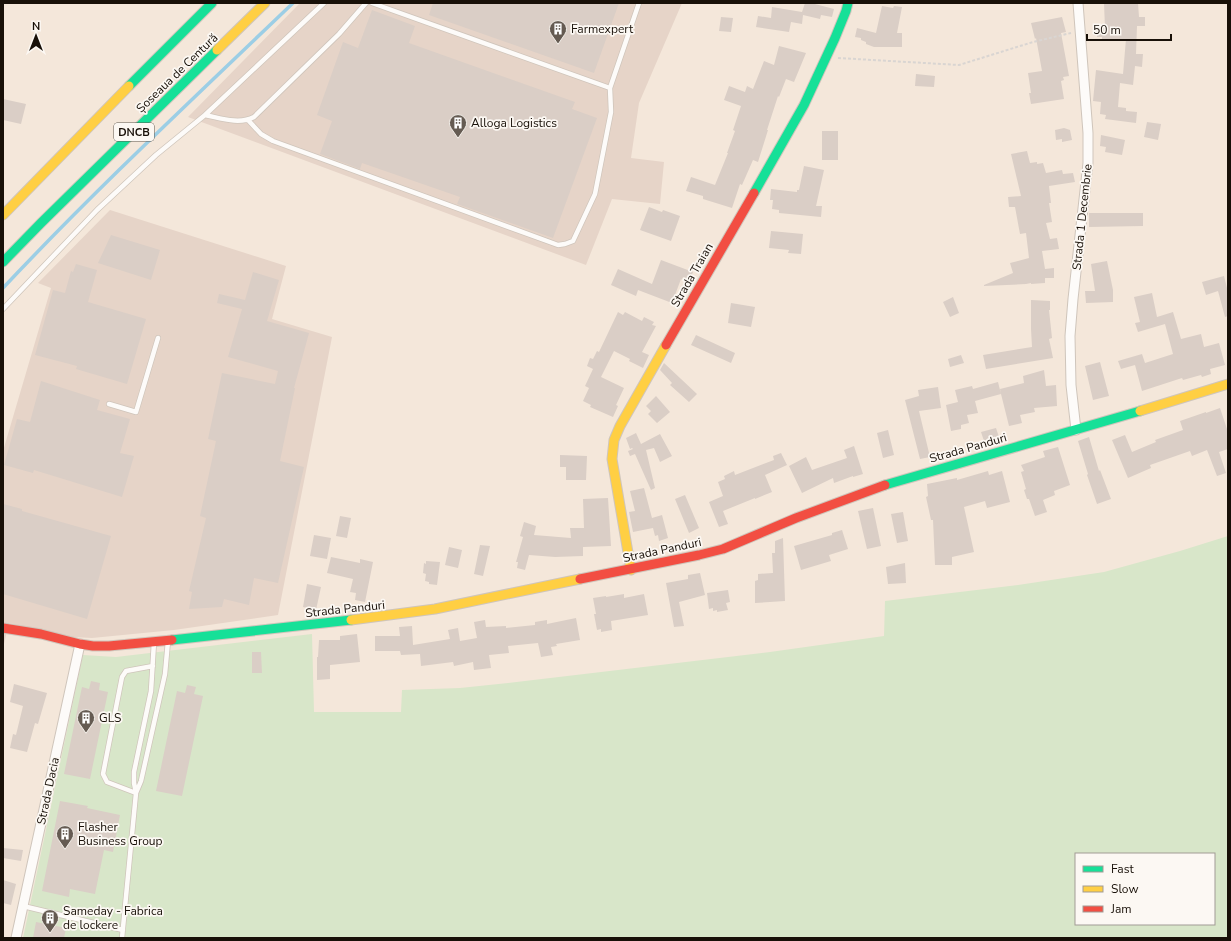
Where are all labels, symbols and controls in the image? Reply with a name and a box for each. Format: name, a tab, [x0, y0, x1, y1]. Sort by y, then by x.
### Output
north arrow	[16, 16, 56, 56]
scale bar	[1087, 16, 1171, 42]
text: N	[32, 19, 40, 34]
building icon: Farmexpert	[548, 19, 568, 44]
place label: Farmexpert	[571, 21, 634, 37]
text: 50 m	[1093, 22, 1121, 38]
street label: Șoseaua de Centură	[133, 30, 221, 116]
building icon: Alloga Logistics	[448, 113, 468, 138]
place label: Alloga Logistics	[471, 115, 557, 131]
road number: DNCB	[114, 123, 154, 141]
street label: Strada 1 Decembrie	[1068, 163, 1096, 271]
street label: Strada Traian	[667, 240, 717, 310]
street label: Strada Panduri	[927, 429, 1009, 467]
street label: Strada Panduri	[621, 534, 703, 566]
street label: Strada Panduri	[304, 597, 386, 621]
building icon: GLS	[76, 708, 96, 733]
place label: GLS	[99, 710, 121, 726]
street label: Strada Dacia	[33, 756, 63, 826]
place label: Flasher Business Group	[78, 819, 163, 849]
building icon: Flasher Business Group	[55, 824, 75, 849]
legend	[1075, 853, 1215, 925]
text: Fast	[1111, 861, 1134, 877]
text: Slow	[1111, 881, 1139, 897]
text: Jam	[1110, 901, 1132, 917]
place label: Sameday - Fabrica de lockere	[63, 903, 163, 933]
building icon: Sameday - Fabrica de lockere	[40, 908, 60, 933]

